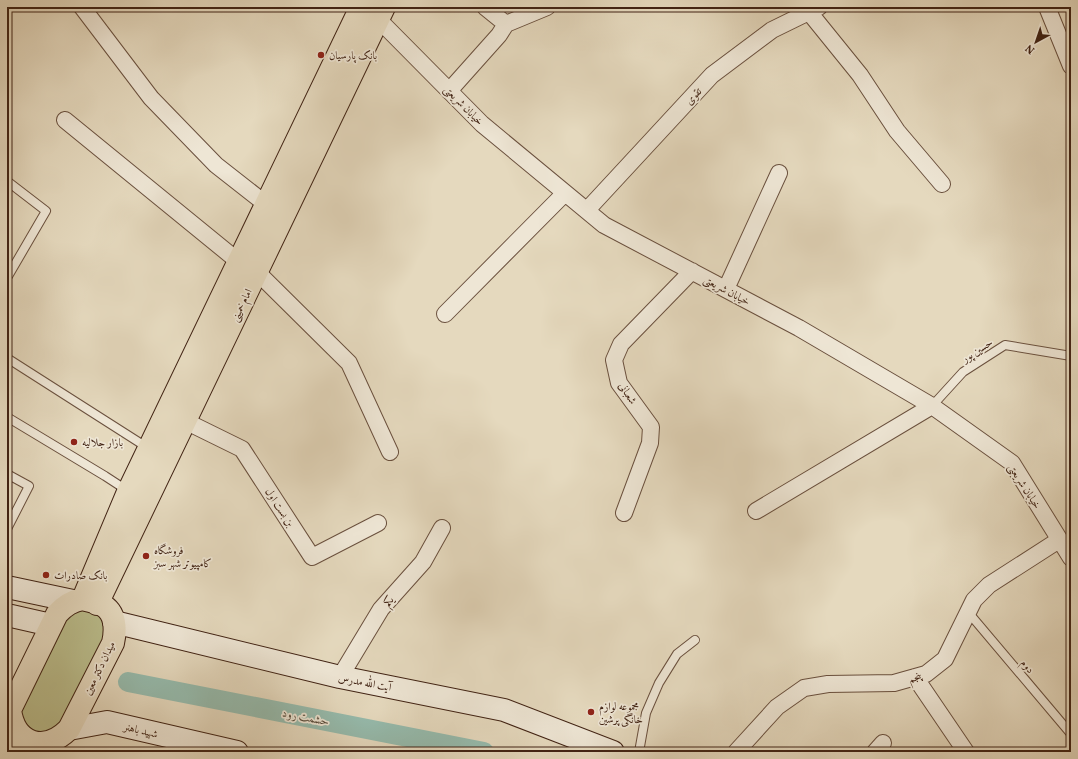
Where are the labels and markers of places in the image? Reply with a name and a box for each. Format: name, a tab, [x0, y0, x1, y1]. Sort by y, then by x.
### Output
place label: بانک پارسیان	[329, 49, 377, 64]
marker: بانک پارسیان	[316, 50, 326, 60]
place label: بازار جلالیه	[82, 436, 123, 451]
marker: بازار جلالیه	[69, 437, 79, 447]
place label: فروشگاه کامپیوتر شهر سبز	[153, 543, 212, 572]
marker: فروشگاه کامپیوتر شهر سبز	[141, 551, 151, 561]
place label: بانک صادرات	[54, 569, 107, 584]
marker: بانک صادرات	[41, 570, 51, 580]
place label: مجموعه لوازم خانگی پرشین	[599, 700, 643, 728]
marker: مجموعه لوازم خانگی پرشین	[586, 707, 596, 717]

